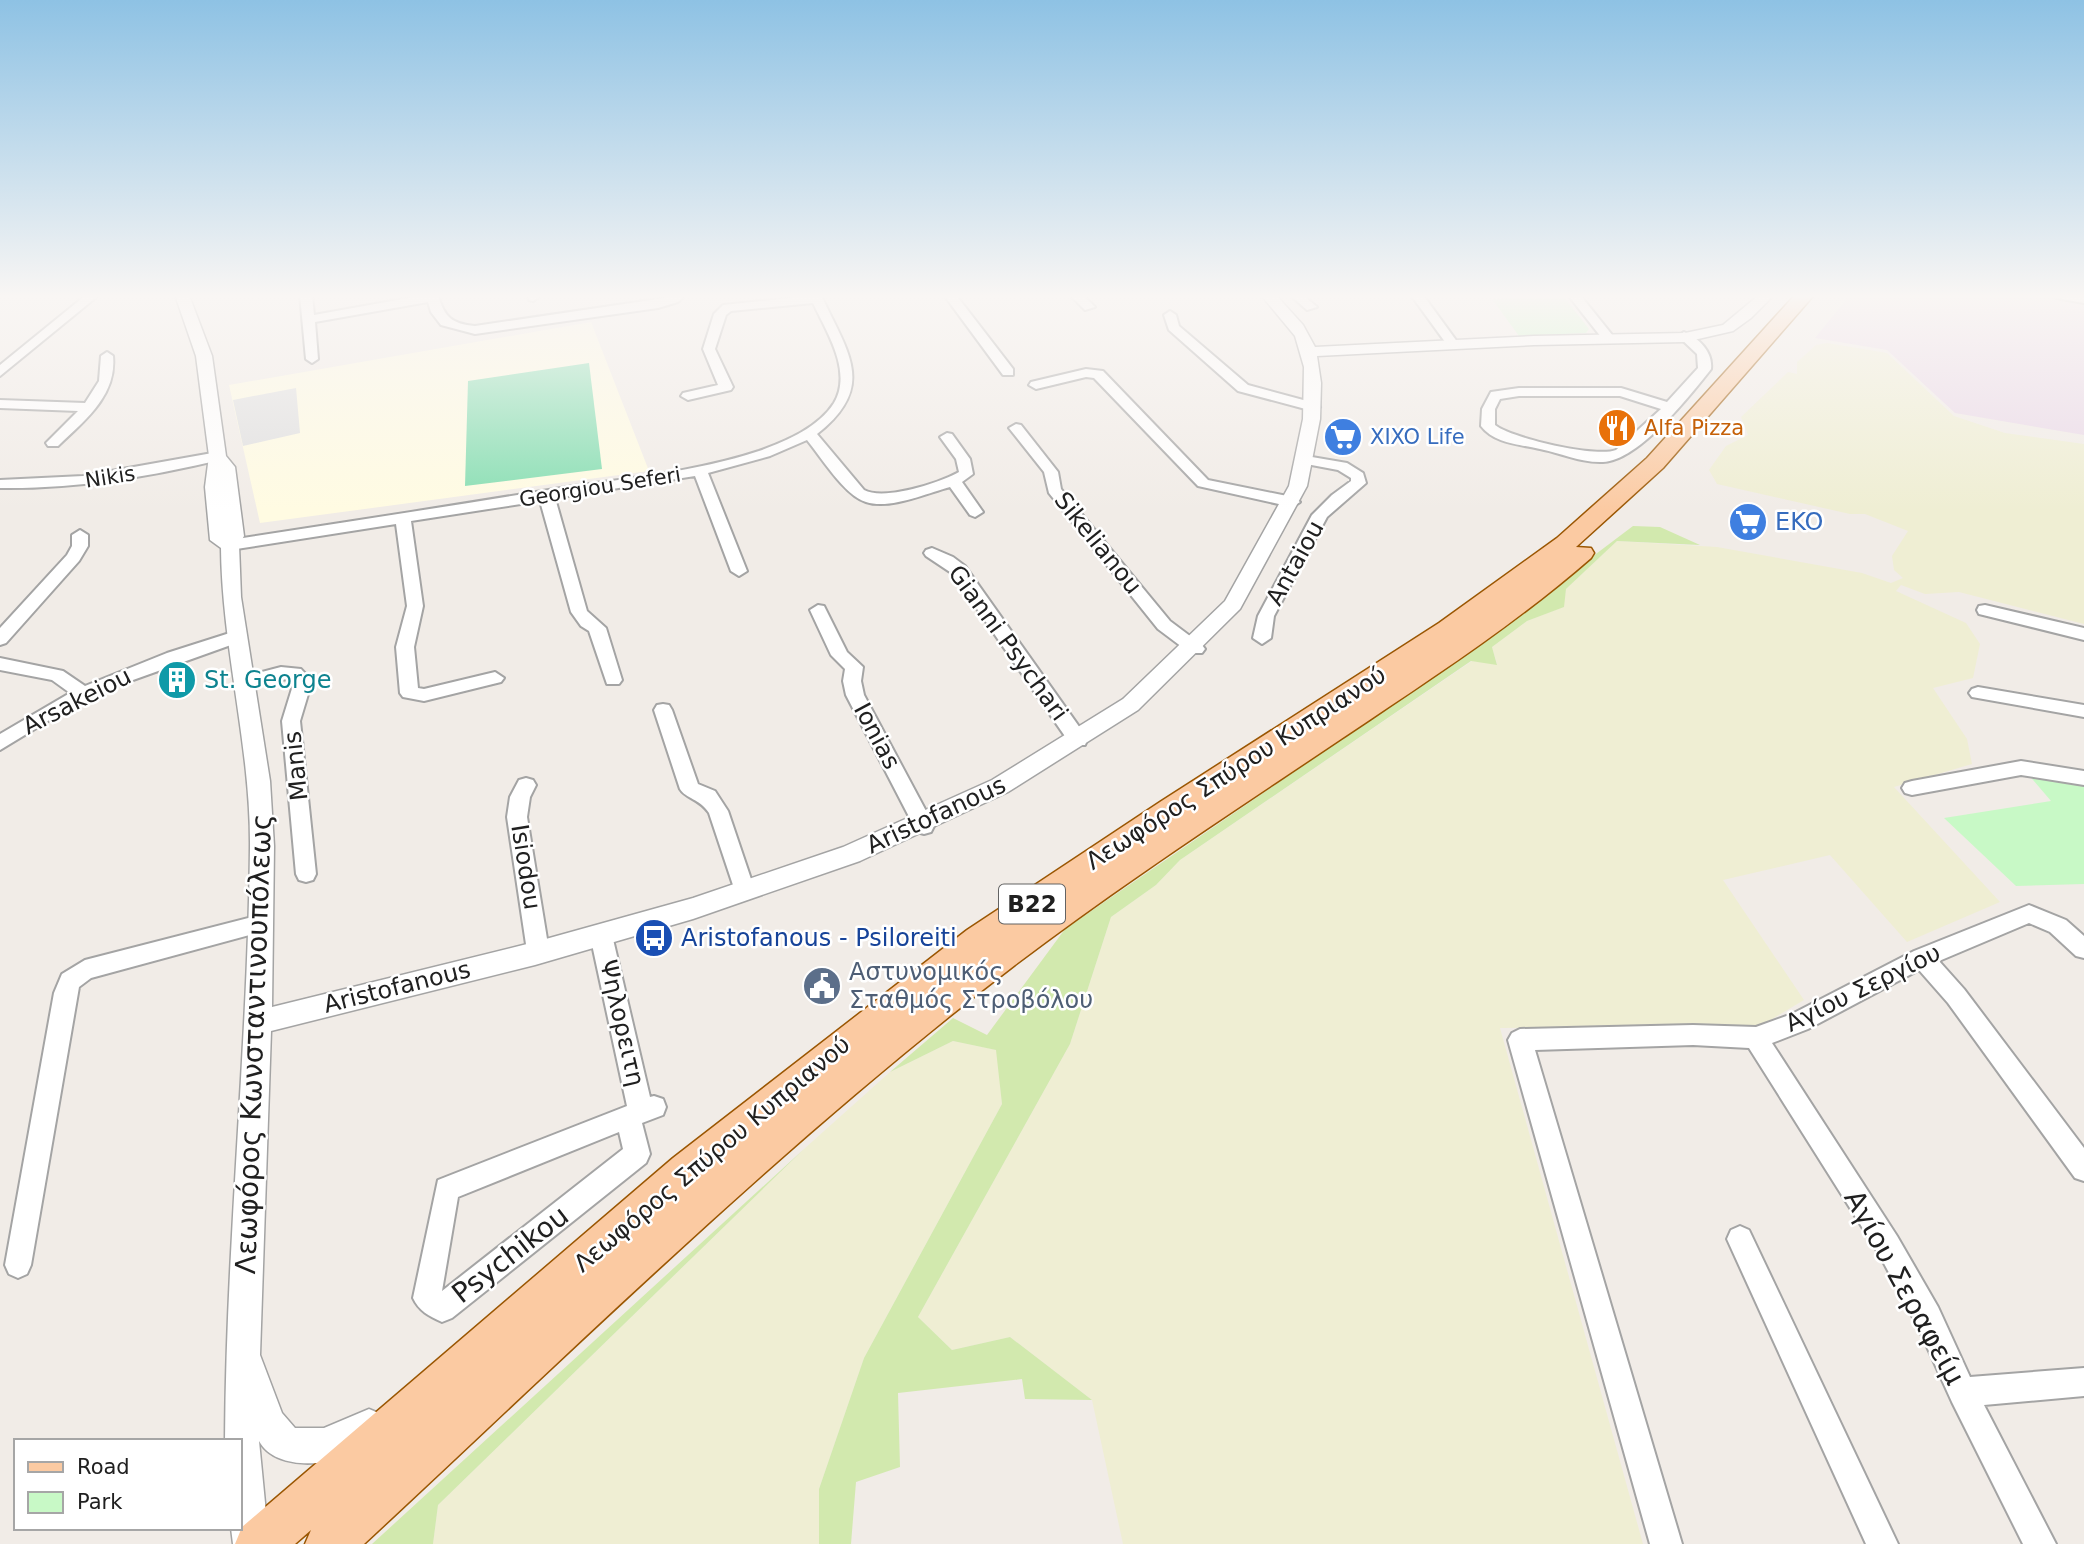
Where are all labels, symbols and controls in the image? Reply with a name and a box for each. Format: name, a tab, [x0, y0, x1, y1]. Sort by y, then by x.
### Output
restaurant icon: Alfa Pizza	[1596, 407, 1638, 449]
supermarket icon: XIXO Life	[1322, 416, 1364, 458]
place label: Alfa Pizza	[1644, 416, 1744, 440]
place label: XIXO Life	[1370, 425, 1465, 449]
street label: Nikis	[83, 461, 137, 493]
street label: Georgiou Seferi	[517, 462, 683, 512]
street label: Sikelianou	[1048, 486, 1148, 600]
supermarket icon: EKO	[1727, 501, 1769, 543]
place label: EKO	[1775, 508, 1823, 536]
street label: Antaiou	[1260, 516, 1330, 610]
street label: Gianni Psychari	[942, 560, 1074, 726]
building icon: St. George	[156, 659, 198, 701]
street label: Λεωφόρος Σπύρου Κυπριανού	[1081, 660, 1391, 876]
street label: Arsakeiou	[18, 662, 136, 740]
place label: St. George	[204, 666, 331, 694]
street label: Ionias	[848, 698, 906, 774]
street label: Manis	[278, 730, 314, 802]
street label: Aristofanous	[862, 771, 1010, 859]
street label: Λεωφόρος Κωνσταντινουπόλεως	[229, 813, 278, 1275]
street label: Isiodou	[505, 822, 547, 912]
road number: B22	[999, 884, 1065, 923]
bus stop icon: Aristofanous - Psiloreiti	[633, 917, 675, 959]
place label: Aristofanous - Psiloreiti	[681, 924, 957, 952]
street label: Αγίου Σεργίου	[1781, 938, 1945, 1038]
street label: Aristofanous	[321, 955, 473, 1019]
street label: Ψηλορειτη	[594, 957, 650, 1089]
place label: Αστυνομικός Σταθμός Στροβόλου	[849, 958, 1093, 1014]
public building icon: Αστυνομικός Σταθμός Στροβόλου	[801, 965, 843, 1007]
street label: Λεωφόρος Σπύρου Κυπριανού	[568, 1030, 856, 1278]
street label: Αγίου Σεραφείμ	[1837, 1184, 1972, 1390]
street label: Psychikou	[446, 1199, 575, 1310]
legend	[14, 1439, 242, 1530]
text: Road	[77, 1455, 130, 1479]
text: Park	[77, 1490, 123, 1514]

